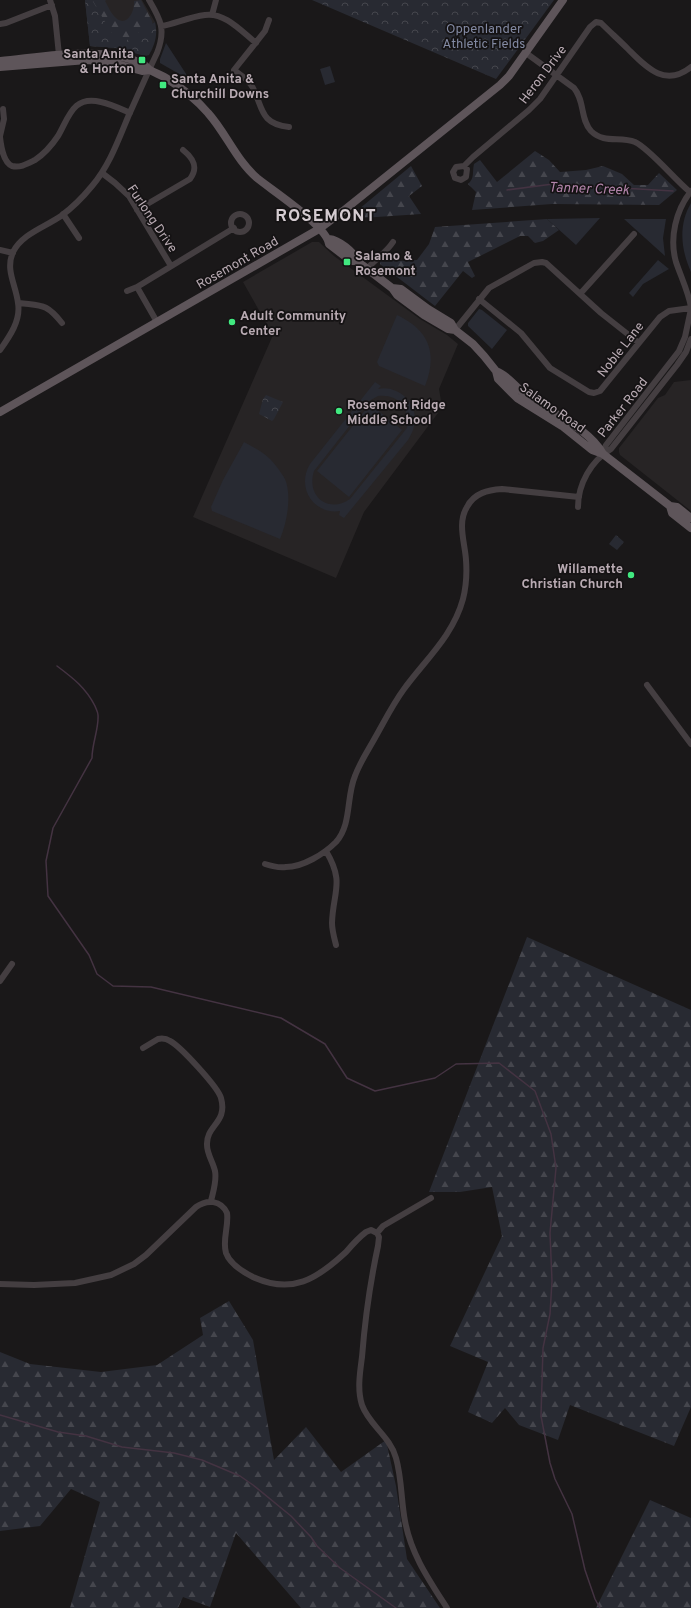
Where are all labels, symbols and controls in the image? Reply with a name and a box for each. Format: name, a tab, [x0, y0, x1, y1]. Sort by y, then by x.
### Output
park label: Oppenlander Athletic Fields	[443, 22, 525, 53]
street label: Heron Drive	[516, 43, 571, 108]
place label: Santa Anita & Horton	[63, 47, 134, 78]
marker: Santa Anita & Horton	[137, 55, 147, 65]
place label: Santa Anita & Churchill Downs	[171, 72, 269, 103]
marker: Santa Anita & Churchill Downs	[158, 80, 168, 90]
water label: Tanner Creek	[548, 180, 630, 199]
street label: Furlong Drive	[123, 182, 180, 256]
district label: ROSEMONT	[275, 206, 377, 228]
street label: Rosemont Road	[194, 234, 282, 294]
place label: Salamo & Rosemont	[355, 249, 416, 280]
marker: Salamo & Rosemont	[342, 257, 352, 267]
place label: Adult Community Center	[240, 309, 347, 340]
marker: Adult Community Center	[227, 317, 237, 327]
street label: Noble Lane	[595, 319, 648, 381]
street label: Parker Road	[595, 375, 652, 441]
street label: Salamo Road	[516, 380, 588, 437]
place label: Rosemont Ridge Middle School	[347, 398, 446, 429]
marker: Rosemont Ridge Middle School	[334, 406, 344, 416]
place label: Willamette Christian Church	[521, 562, 623, 593]
marker: Willamette Christian Church	[626, 570, 636, 580]

